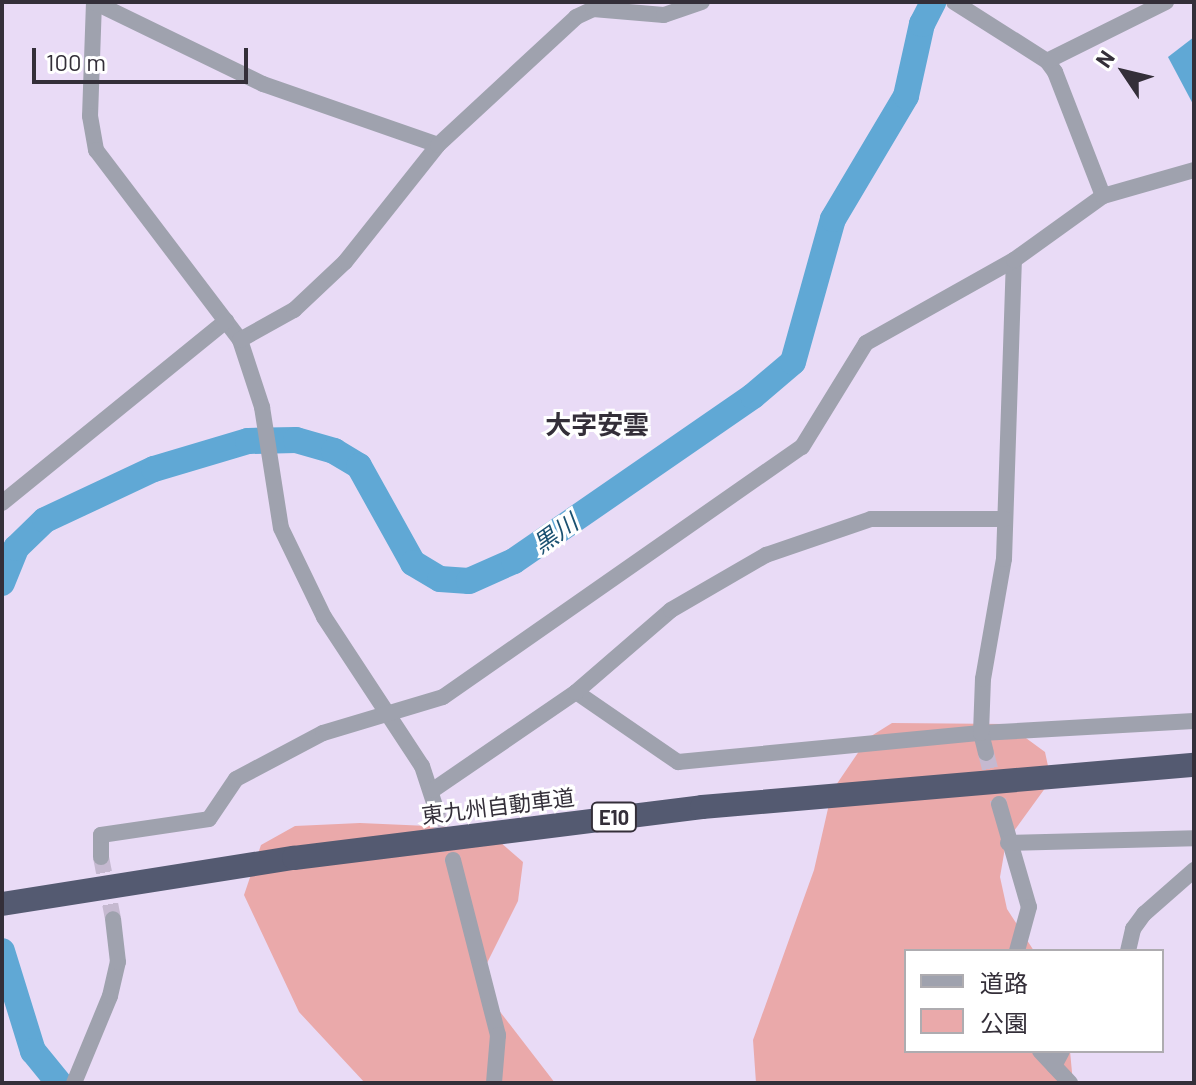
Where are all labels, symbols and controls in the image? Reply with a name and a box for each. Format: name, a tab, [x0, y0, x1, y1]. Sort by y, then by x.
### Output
scale bar	[36, 32, 252, 82]
north arrow	[1084, 32, 1164, 112]
text: N	[1089, 45, 1119, 72]
text: 100 m	[46, 47, 106, 76]
district label: 大字安雲	[545, 408, 649, 440]
water label: 黒川	[527, 507, 583, 559]
street label: 東九州自動車道	[420, 784, 576, 828]
road number: E10	[590, 801, 638, 833]
legend	[904, 949, 1164, 1053]
text: 道路	[980, 968, 1028, 997]
text: 公園	[980, 1008, 1028, 1037]

